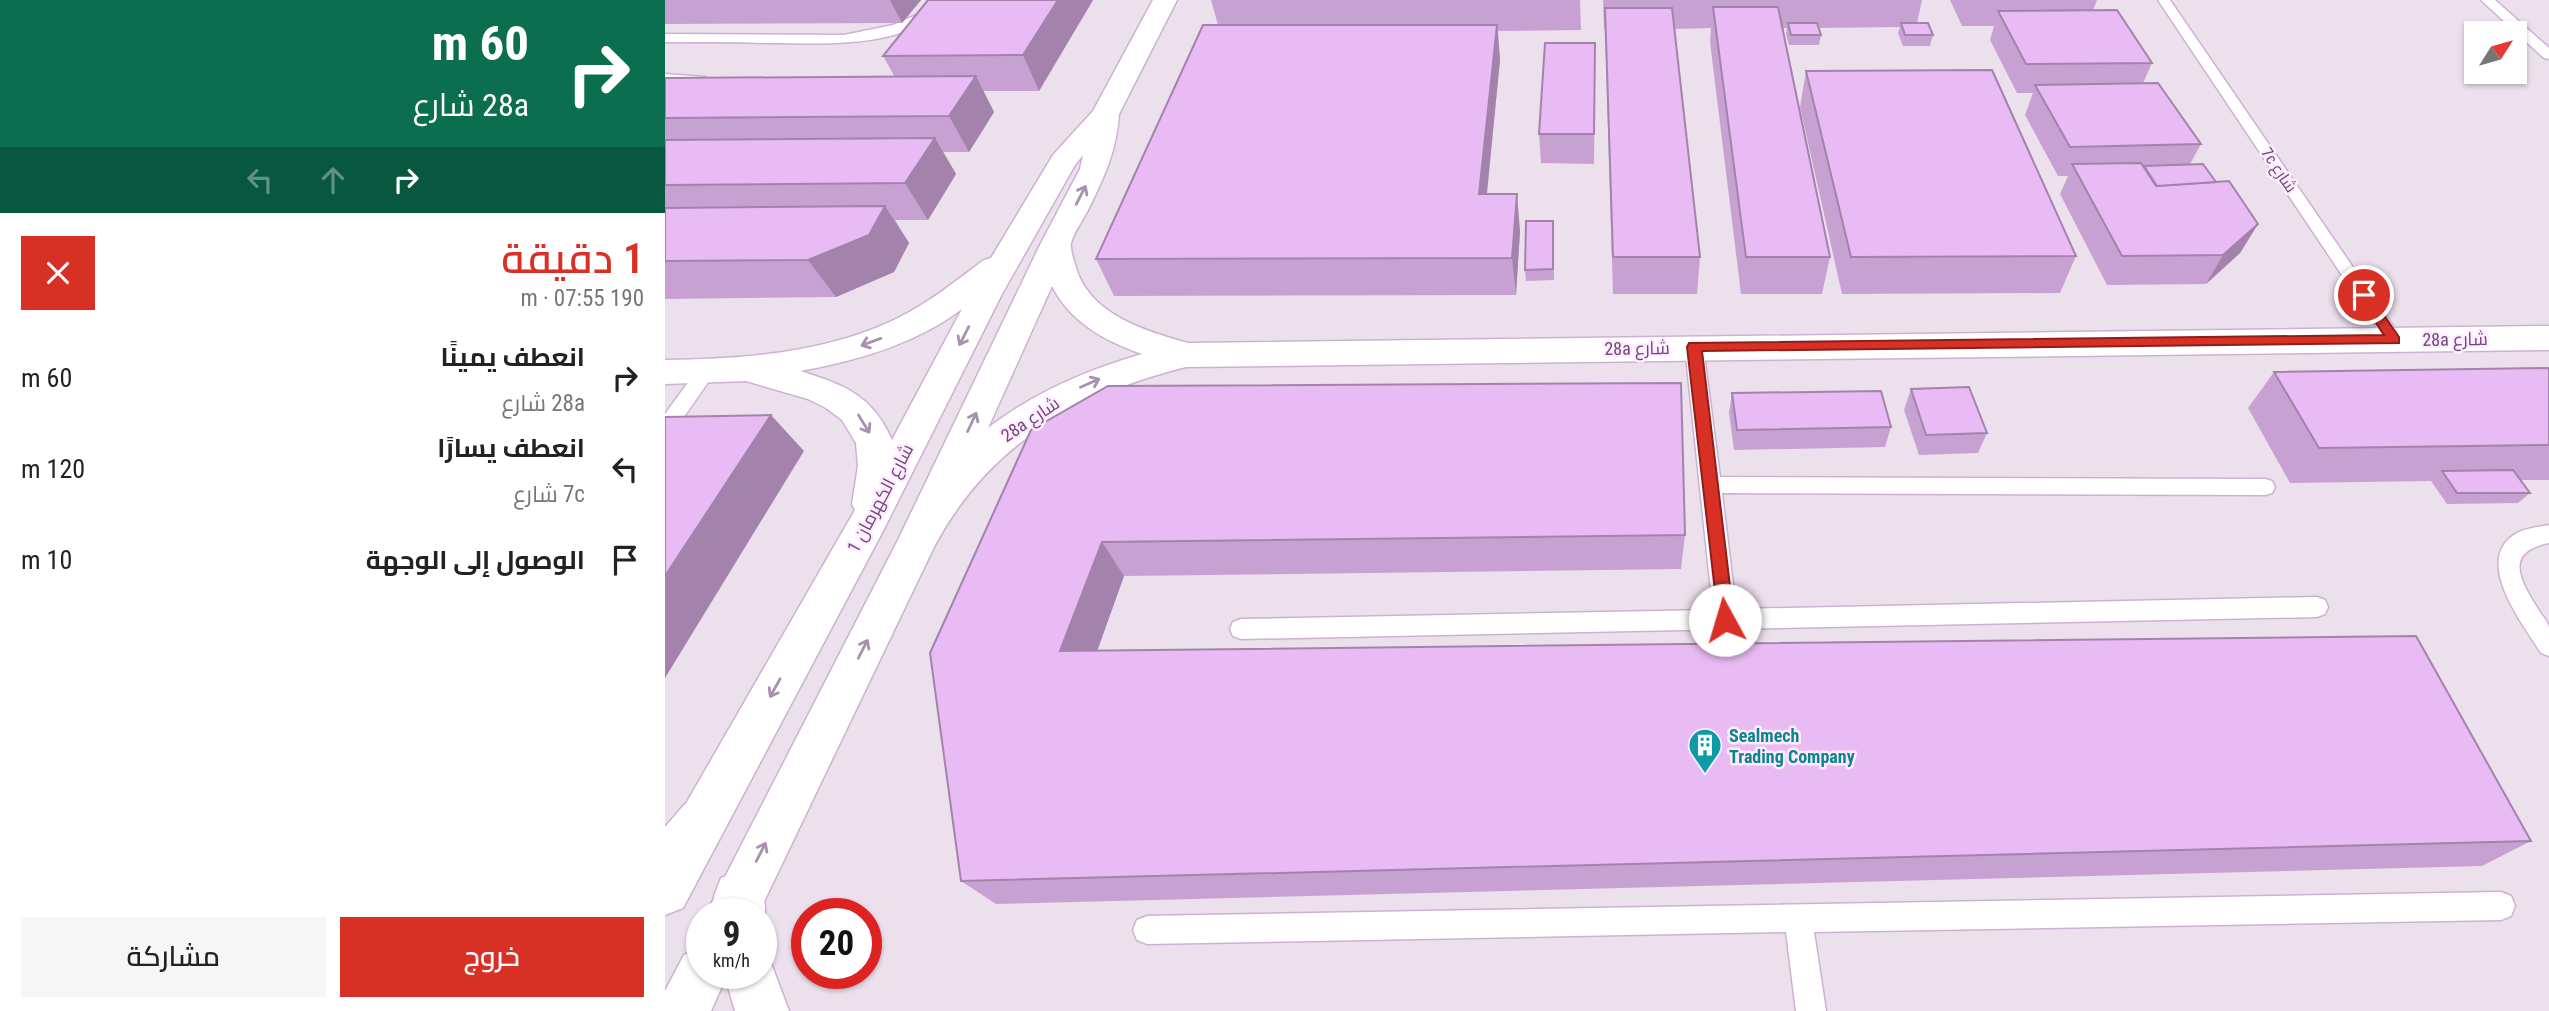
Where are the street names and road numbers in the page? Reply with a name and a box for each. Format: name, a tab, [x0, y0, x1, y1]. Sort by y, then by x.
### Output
street label: 7c شارع	[2255, 144, 2301, 197]
street label: 28a شارع	[2422, 328, 2488, 352]
street label: 28a شارع	[1604, 337, 1670, 361]
street label: 28a شارع	[997, 392, 1064, 448]
street label: شارع الكهرمان 1	[843, 440, 919, 557]

